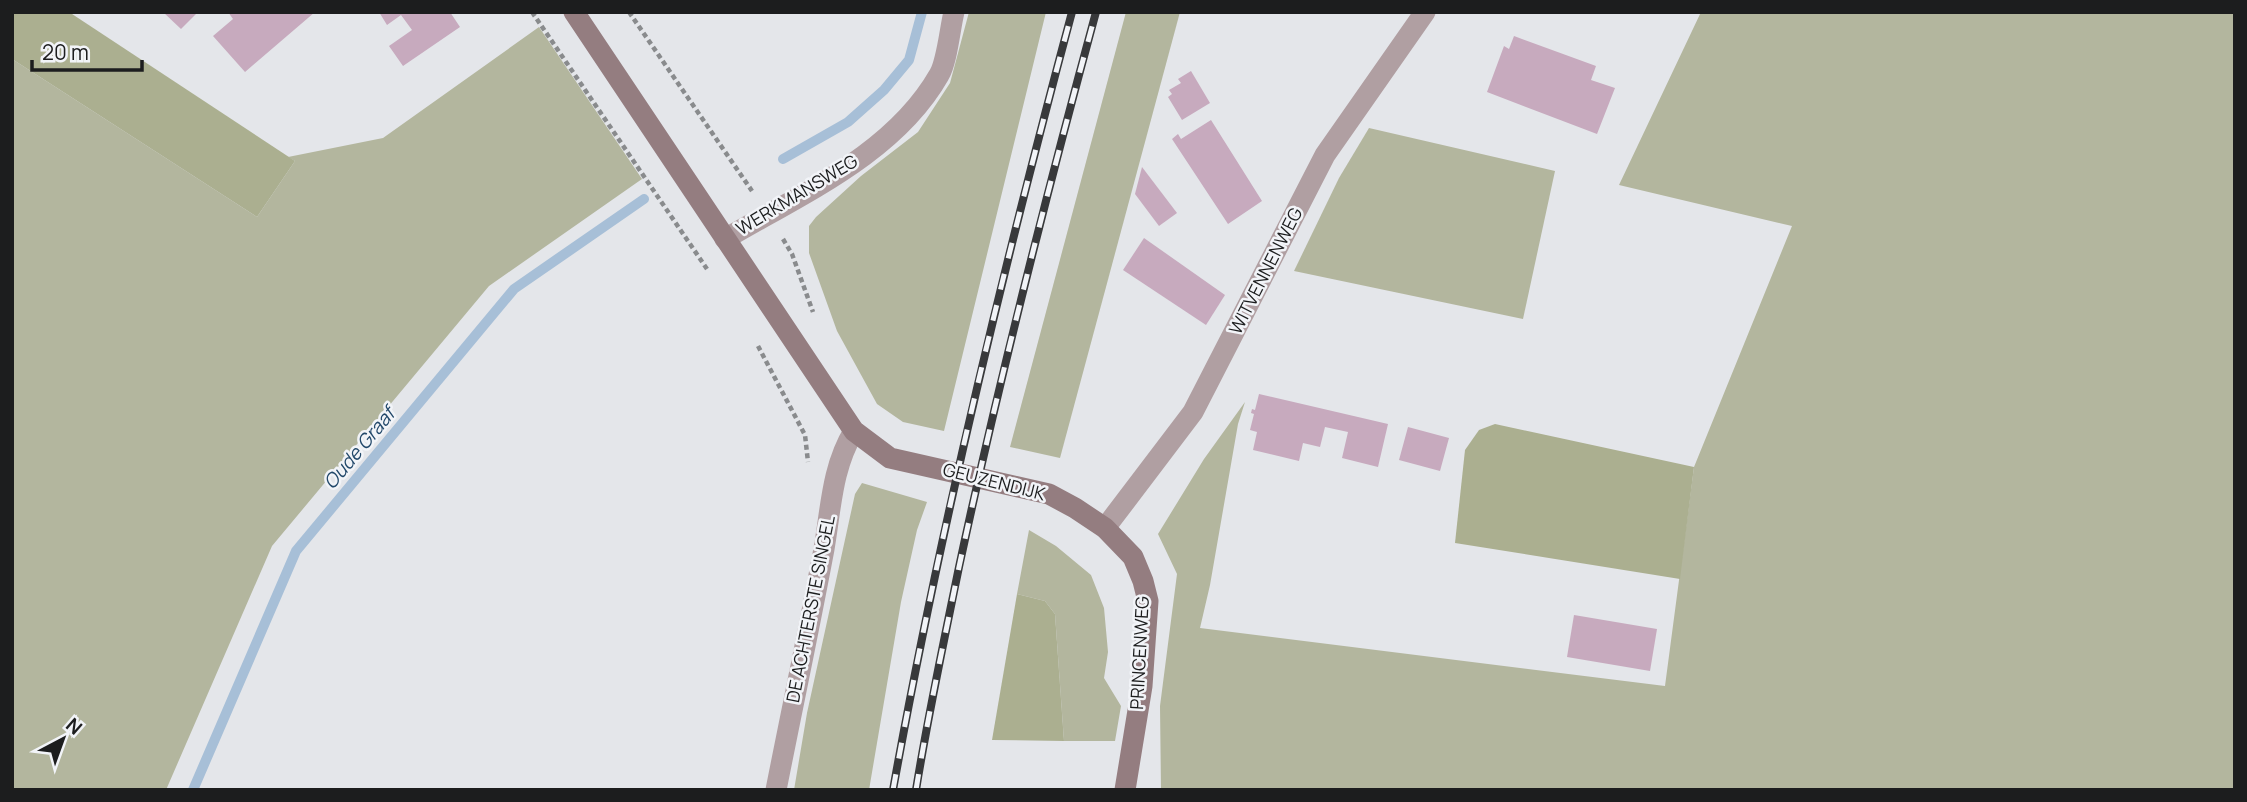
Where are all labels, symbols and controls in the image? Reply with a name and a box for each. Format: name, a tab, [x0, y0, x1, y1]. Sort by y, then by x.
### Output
scale bar	[32, 28, 142, 72]
text: 20 m	[42, 38, 89, 66]
street label: WERKMANSWEG	[731, 148, 862, 240]
street label: WITVENNENWEG	[1223, 203, 1308, 338]
water label: Oude Graaf	[317, 398, 403, 494]
street label: GEUZENDIJK	[941, 457, 1048, 505]
street label: DE ACHTERSTE SINGEL	[780, 513, 840, 704]
street label: PRINCENWEG	[1124, 595, 1154, 710]
north arrow	[28, 704, 98, 774]
text: N	[60, 712, 88, 740]

